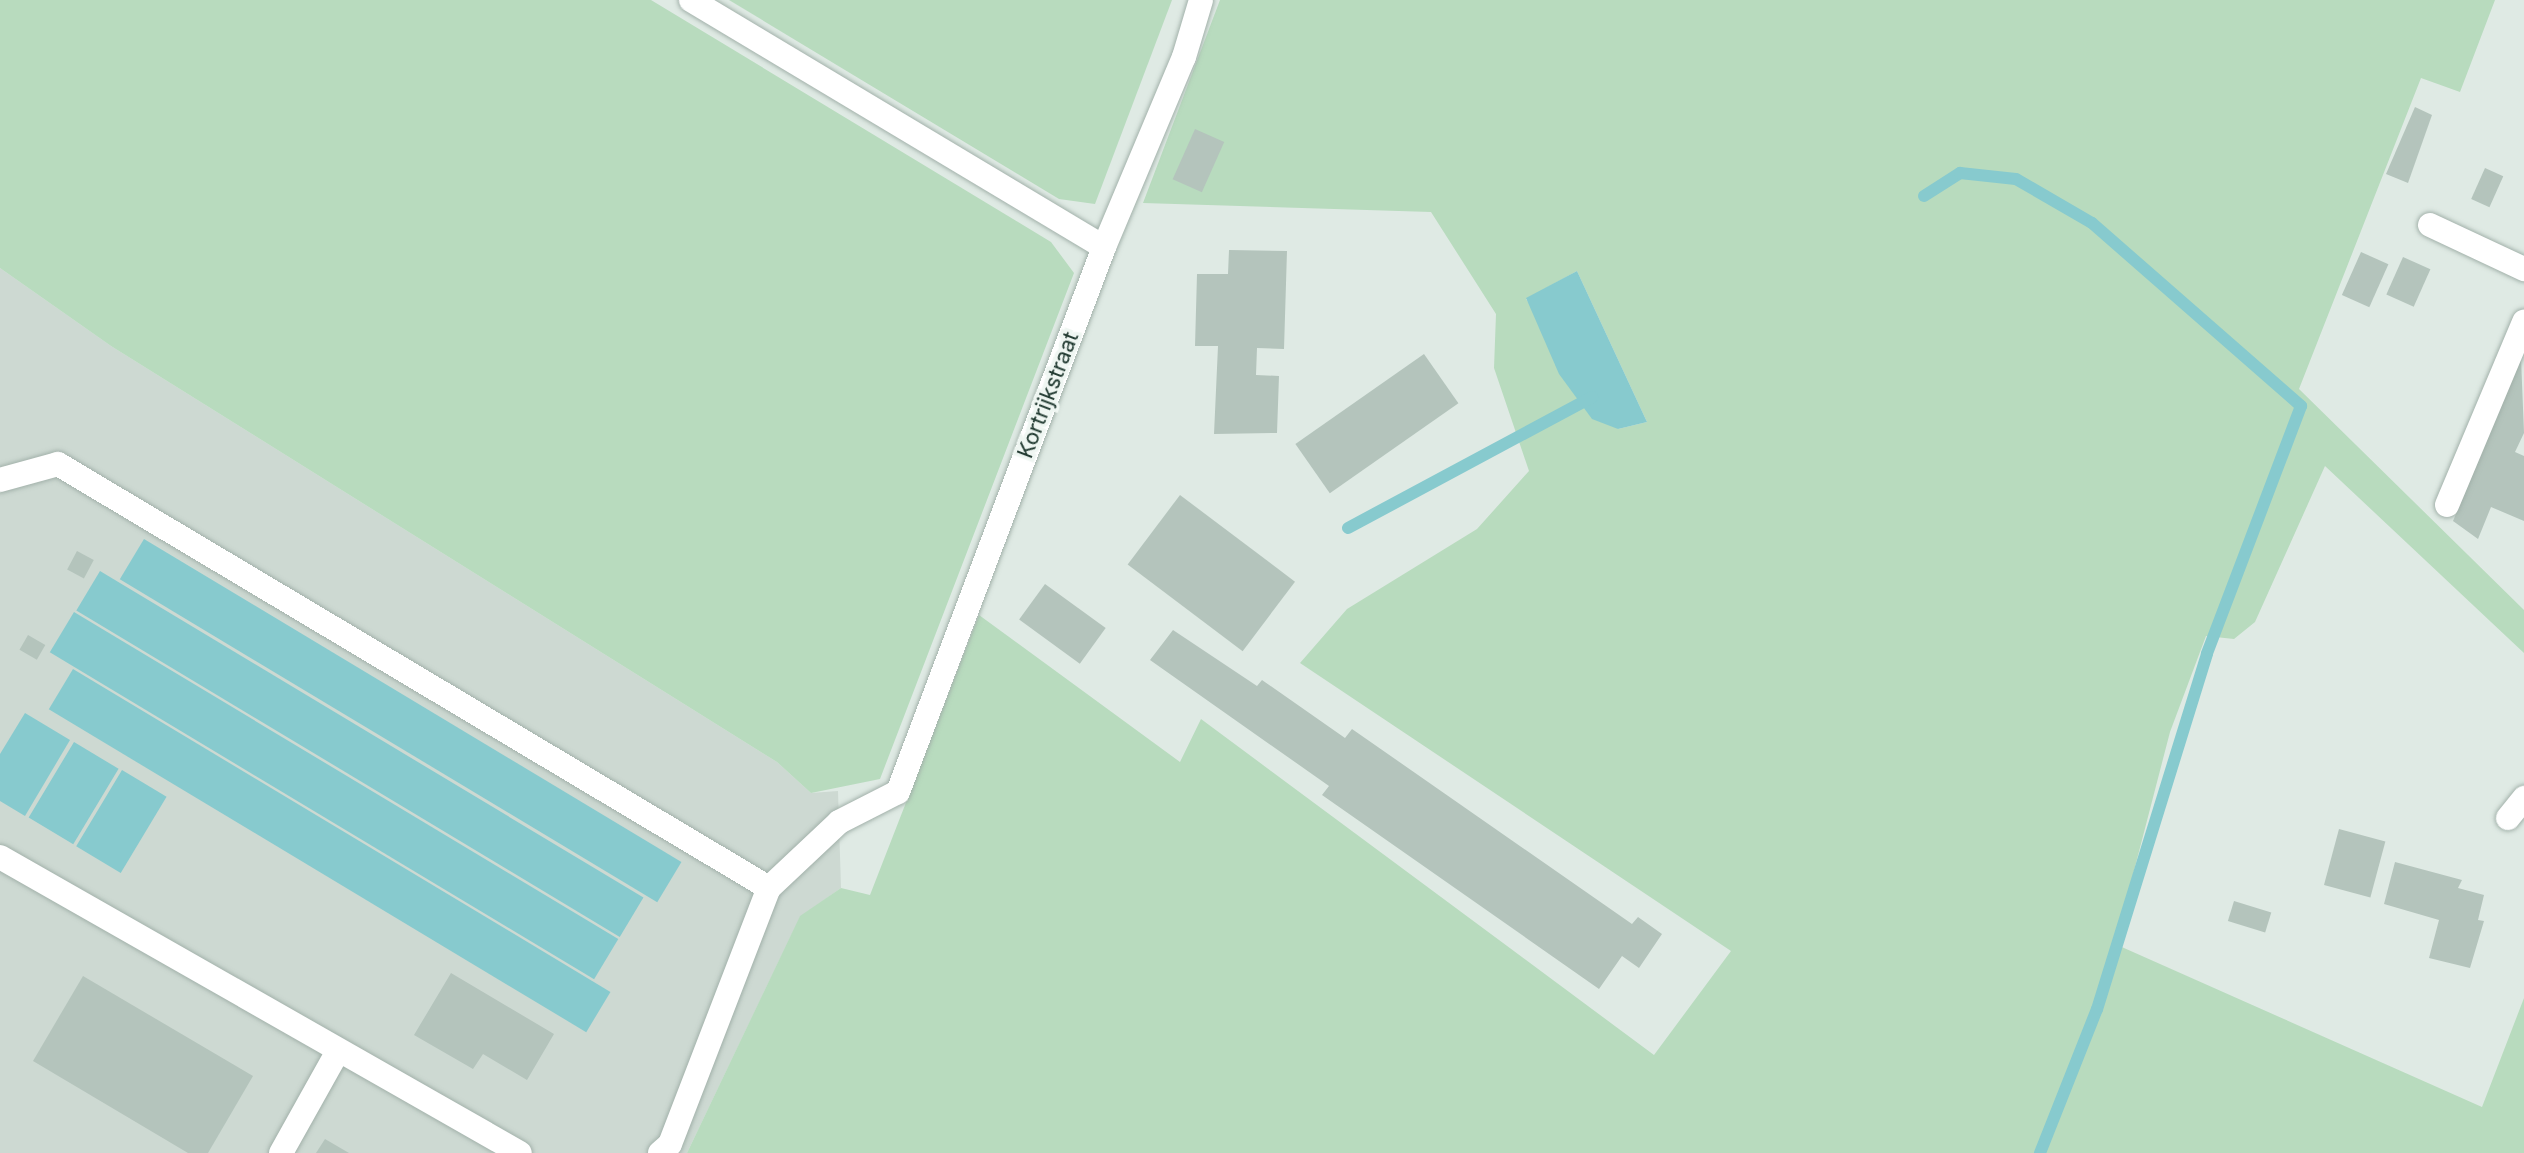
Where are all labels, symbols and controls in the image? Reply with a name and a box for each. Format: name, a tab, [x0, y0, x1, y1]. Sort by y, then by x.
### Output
street label: Kortrijkstraat	[1012, 328, 1084, 462]

